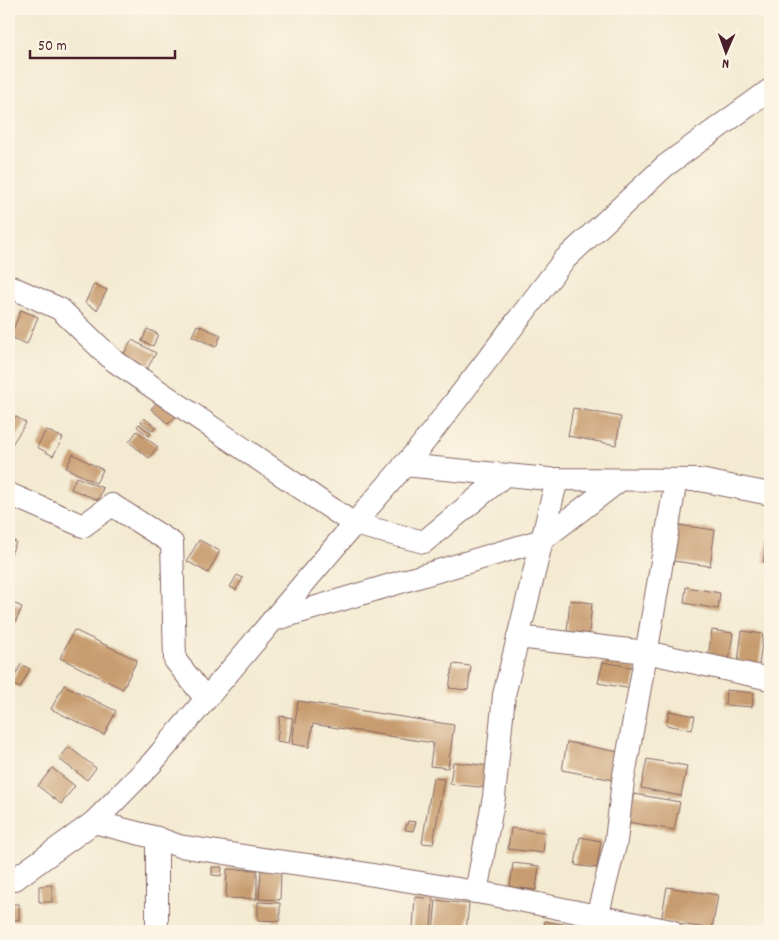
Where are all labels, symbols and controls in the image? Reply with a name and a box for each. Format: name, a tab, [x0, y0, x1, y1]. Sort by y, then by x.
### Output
scale bar	[30, 28, 175, 60]
north arrow	[702, 28, 752, 78]
text: 50 m	[38, 36, 67, 58]
text: N	[722, 53, 729, 73]

